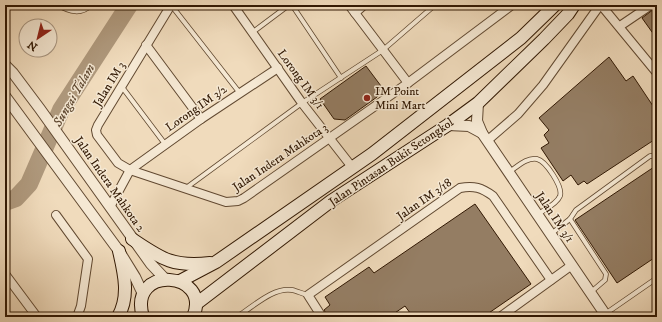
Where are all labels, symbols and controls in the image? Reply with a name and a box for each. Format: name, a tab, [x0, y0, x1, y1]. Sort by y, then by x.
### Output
north arrow	[18, 18, 58, 58]
text: N	[25, 37, 41, 54]
street label: Lorong IM 3/1	[274, 47, 327, 112]
street label: Jalan IM 3	[90, 59, 129, 110]
water label: Sungai Talam	[49, 61, 98, 131]
street label: Lorong IM 3/2	[163, 82, 230, 135]
place label: IM Point Mini Mart	[375, 84, 426, 113]
marker: IM Point Mini Mart	[362, 93, 372, 103]
street label: Jalan Pintasan Bukit Setongkol	[325, 115, 457, 210]
street label: Jalan Indera Mahkota 3	[229, 120, 331, 195]
street label: Jalan Indera Mahkota 2	[70, 133, 148, 235]
street label: Jalan IM 3/18	[393, 175, 455, 224]
street label: Jalan IM 3/1	[532, 188, 577, 245]

